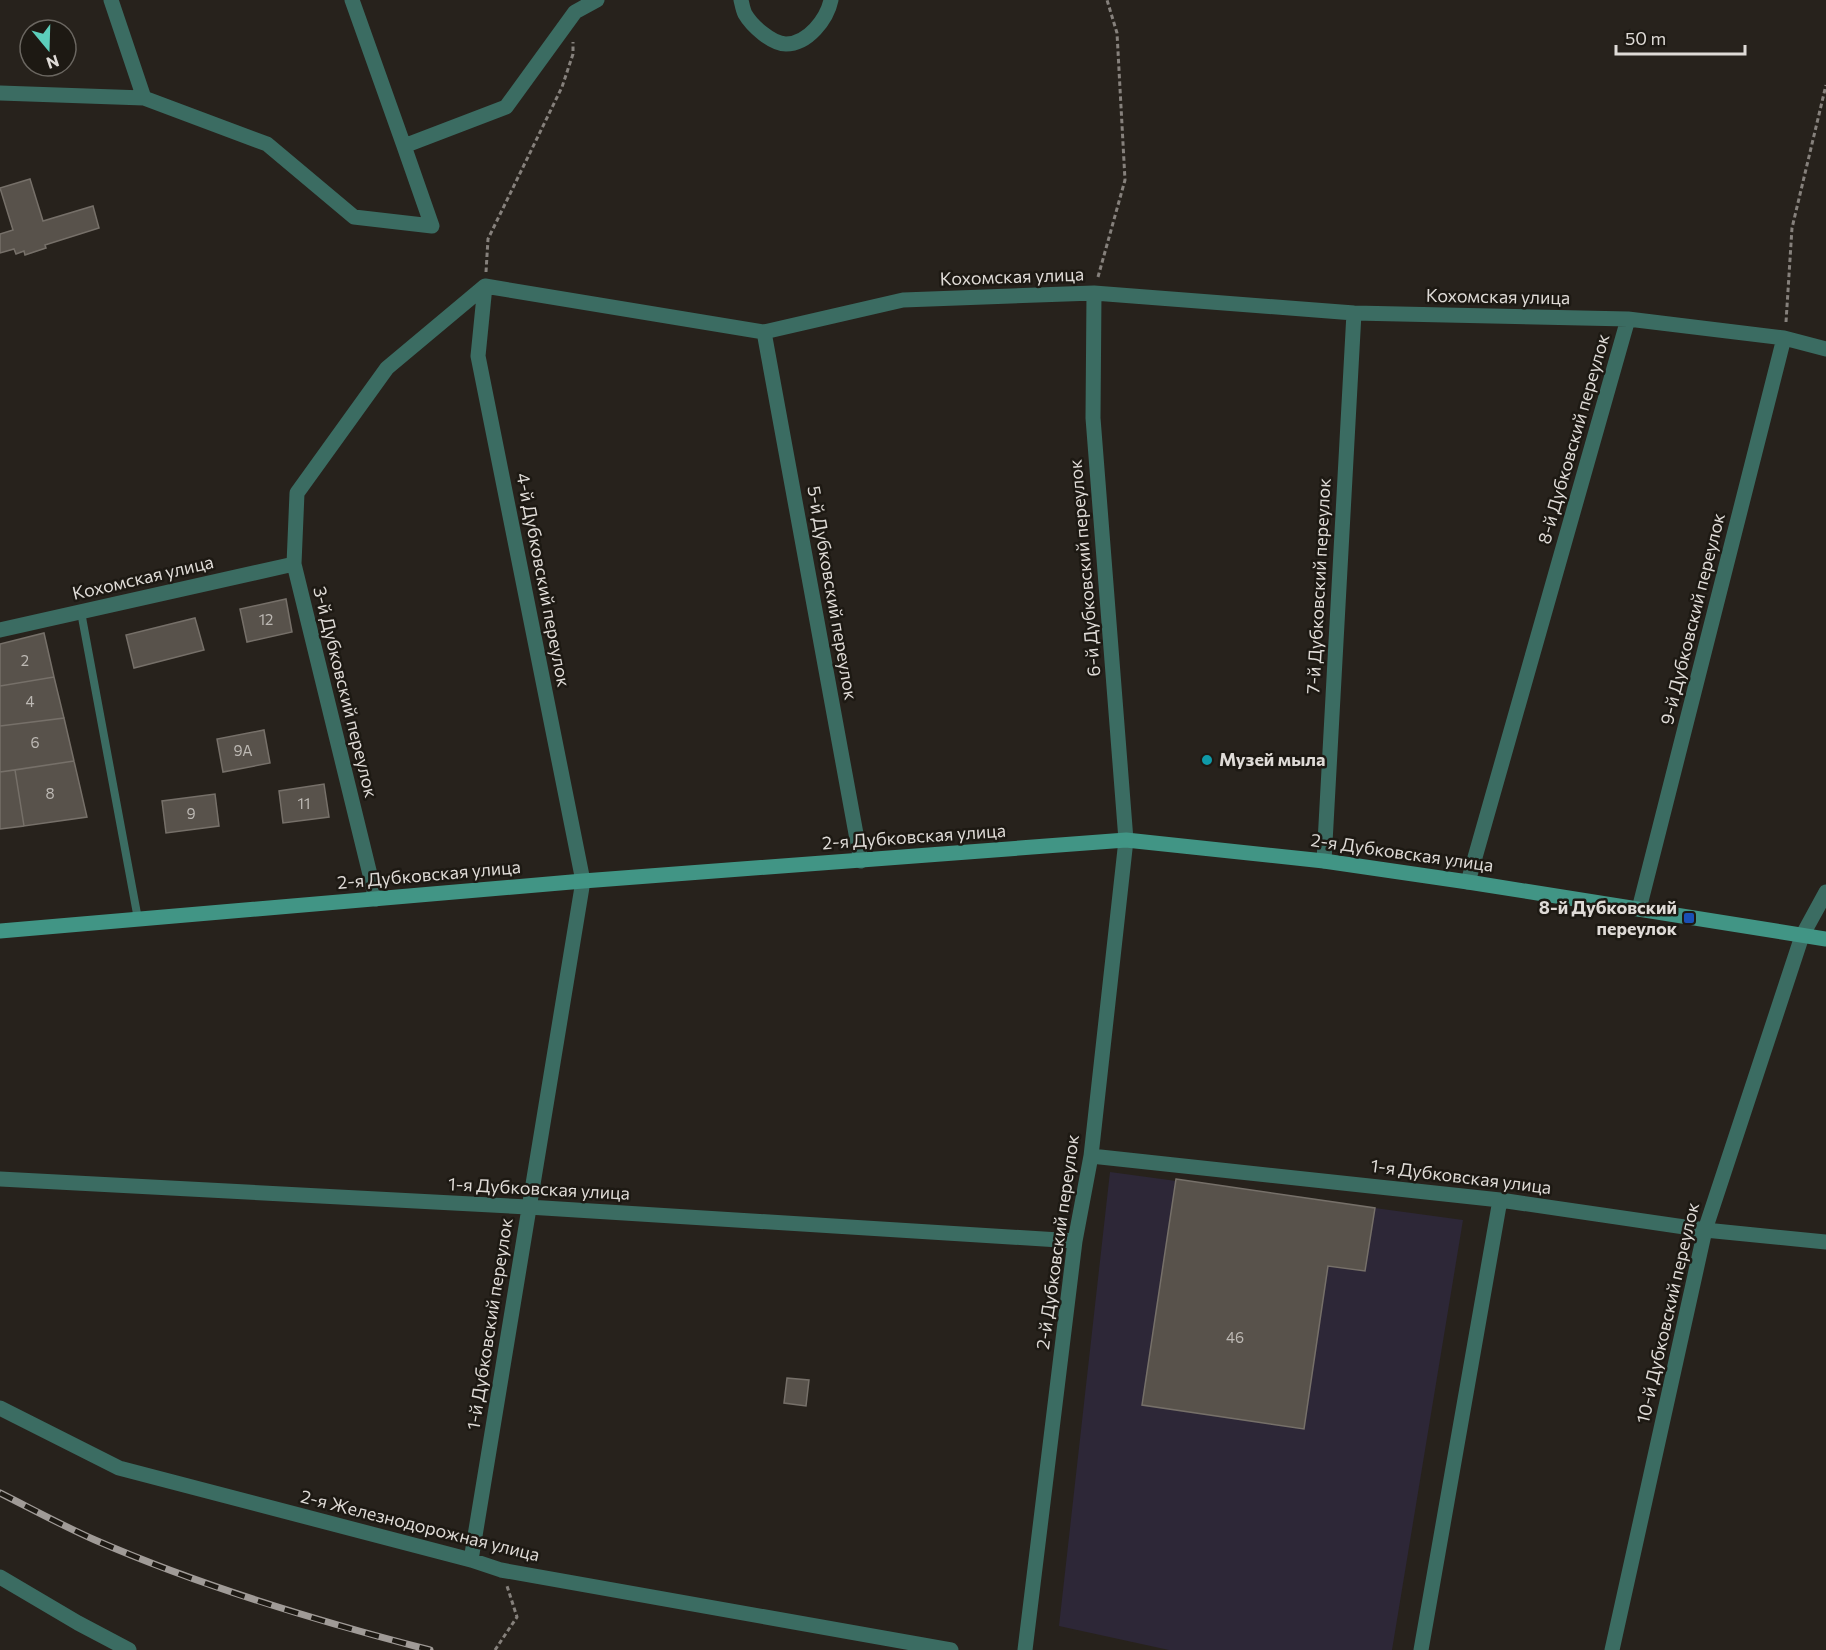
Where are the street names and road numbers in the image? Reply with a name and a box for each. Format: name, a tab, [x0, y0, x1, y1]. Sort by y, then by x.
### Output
street label: Кохомская улица	[939, 262, 1085, 290]
street label: Кохомская улица	[1426, 284, 1570, 308]
street label: 8-й Дубковский переулок	[1532, 331, 1614, 546]
street label: 6-й Дубковский переулок	[1064, 458, 1104, 678]
street label: 4-й Дубковский переулок	[512, 471, 576, 689]
street label: 7-й Дубковский переулок	[1301, 477, 1335, 695]
street label: 5-й Дубковский переулок	[803, 484, 863, 702]
street label: 9-й Дубковский переулок	[1655, 510, 1729, 727]
street label: Кохомская улица	[70, 550, 216, 604]
street label: 3-й Дубковский переулок	[309, 584, 383, 800]
street label: 2-я Дубковская улица	[821, 819, 1007, 853]
street label: 2-я Дубковская улица	[1309, 828, 1495, 876]
street label: 2-я Дубковская улица	[336, 855, 522, 893]
street label: 2-й Дубковский переулок	[1031, 1133, 1083, 1351]
street label: 1-я Дубковская улица	[1369, 1154, 1553, 1198]
street label: 1-я Дубковская улица	[448, 1172, 630, 1204]
street label: 10-й Дубковский переулок	[1631, 1200, 1703, 1425]
street label: 1-й Дубковский переулок	[461, 1216, 517, 1432]
street label: 2-я Железнодорожная улица	[298, 1485, 542, 1565]

